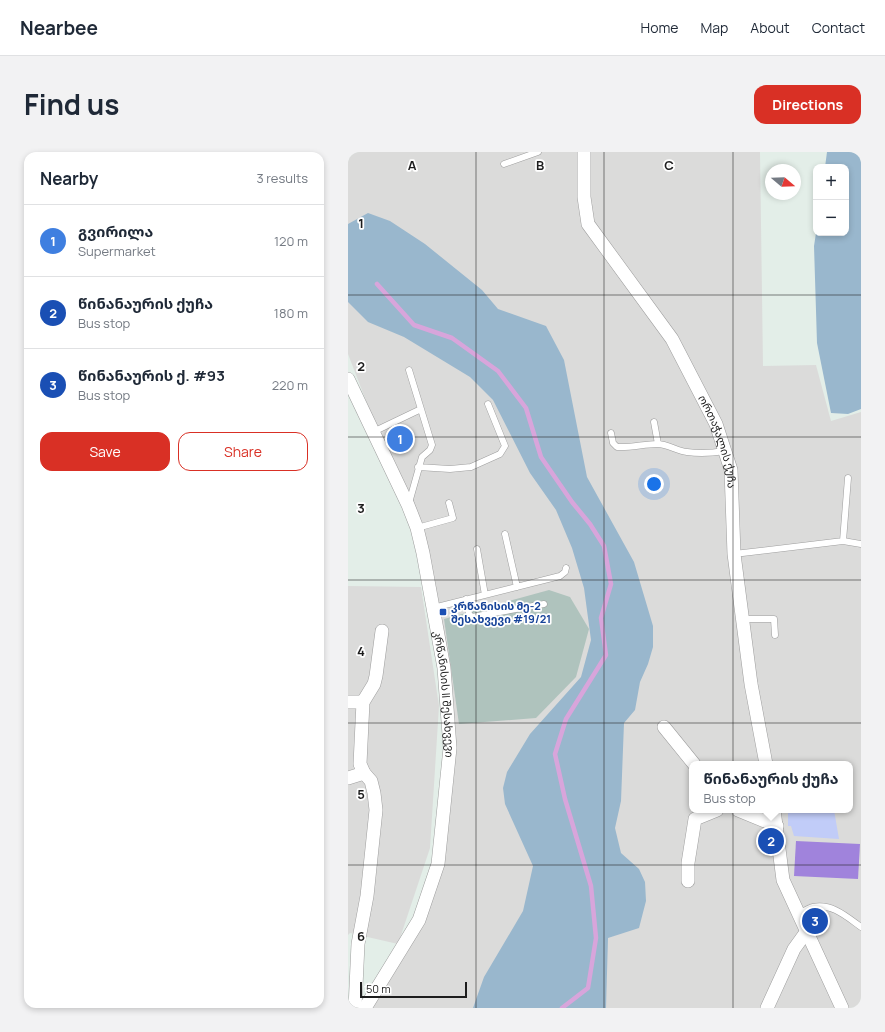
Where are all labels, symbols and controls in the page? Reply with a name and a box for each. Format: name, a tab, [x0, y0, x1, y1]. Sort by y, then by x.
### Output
text: Nearbee	[20, 15, 98, 41]
text: Home	[641, 18, 678, 37]
text: Map	[700, 18, 728, 37]
text: About	[750, 18, 790, 37]
text: Contact	[812, 18, 865, 37]
text: Find us	[24, 85, 119, 123]
button: Directions	[754, 85, 861, 124]
text: A	[408, 156, 417, 174]
text: B	[536, 156, 544, 174]
text: C	[664, 156, 674, 174]
north arrow	[765, 164, 801, 200]
map controls	[813, 164, 849, 236]
button: +	[813, 164, 849, 200]
text: Nearby	[40, 167, 98, 190]
text: 3 results	[256, 169, 308, 187]
button: −	[813, 200, 849, 236]
text: 1	[358, 214, 364, 232]
text: გვირილა	[78, 221, 153, 242]
text: 1	[50, 232, 56, 250]
text: 120 m	[274, 232, 308, 250]
text: Supermarket	[78, 242, 156, 260]
text: წინანაურის ქუჩა	[78, 293, 213, 314]
text: 2	[49, 304, 57, 322]
text: 180 m	[274, 304, 308, 322]
text: Bus stop	[78, 314, 130, 332]
text: 2	[357, 357, 365, 375]
text: წინანაურის ქ. #93	[78, 365, 225, 386]
text: 3	[49, 376, 57, 394]
text: 220 m	[272, 376, 308, 394]
text: Bus stop	[78, 386, 130, 404]
street label: ორთაჭალის ქუჩა	[695, 392, 740, 489]
pin: 1	[387, 424, 413, 454]
button: Save	[40, 432, 170, 471]
button: Share	[178, 432, 308, 471]
your location	[644, 474, 664, 494]
text: 3	[357, 499, 365, 517]
place label: კრწანისის მე-2 შესახვევი #19/21	[451, 598, 551, 626]
marker: კრწანისის მე-2 შესახვევი #19/21	[438, 607, 448, 617]
street label: კრწანისის II შესახვევი	[430, 630, 458, 758]
text: 4	[357, 642, 365, 660]
popup	[689, 761, 853, 813]
text: წინანაურის ქუჩა	[704, 768, 838, 789]
text: 5	[357, 785, 365, 803]
text: Bus stop	[704, 789, 756, 807]
pin: 2	[758, 826, 784, 856]
pin: 3	[802, 906, 828, 936]
text: 6	[357, 927, 365, 945]
scale bar	[360, 980, 467, 999]
text: 50 m	[366, 981, 391, 996]

